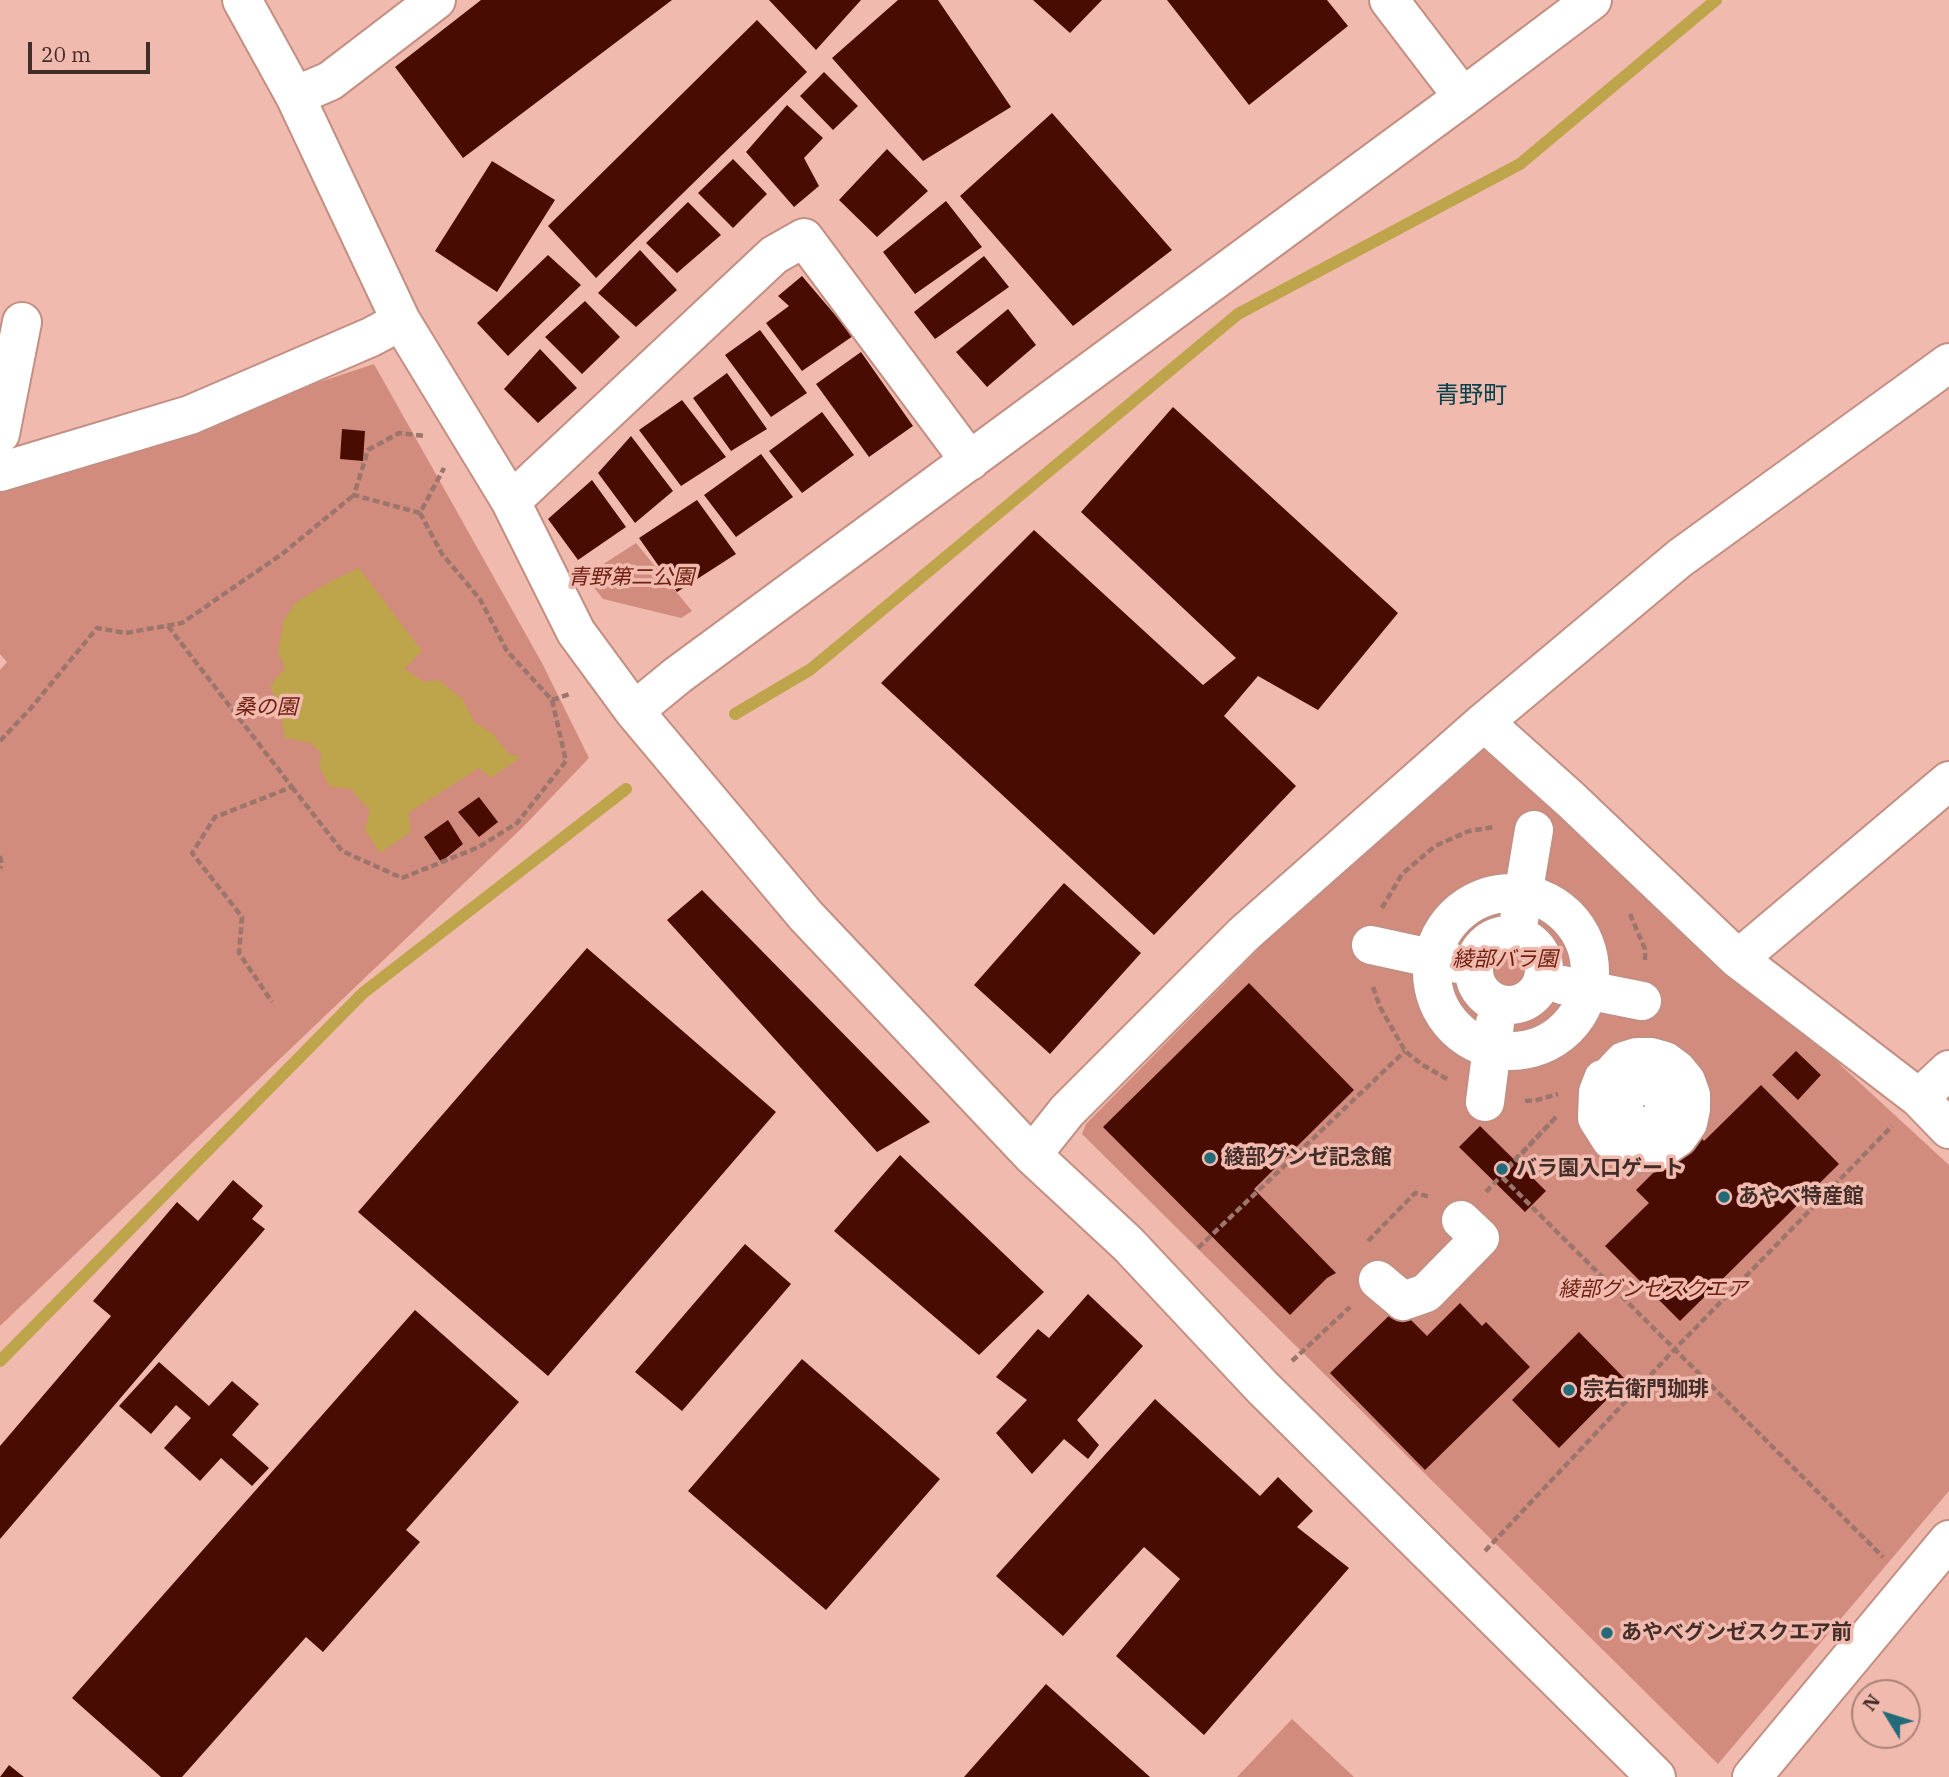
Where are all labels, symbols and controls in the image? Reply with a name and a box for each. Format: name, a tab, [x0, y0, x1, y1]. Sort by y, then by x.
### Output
scale bar	[32, 28, 154, 72]
text: 20 m	[41, 40, 91, 68]
district label: 青野町	[1435, 382, 1507, 410]
park label: 青野第二公園	[568, 565, 694, 591]
park label: 桑の園	[235, 695, 297, 721]
park label: 綾部バラ園	[1453, 947, 1557, 973]
place label: 綾部グンゼ記念館	[1224, 1145, 1392, 1171]
marker: 綾部グンゼ記念館	[1202, 1150, 1218, 1166]
place label: バラ園入口ゲート	[1516, 1156, 1684, 1182]
marker: バラ園入口ゲート	[1494, 1161, 1510, 1177]
place label: あやべ特産館	[1738, 1184, 1864, 1210]
marker: あやべ特産館	[1716, 1189, 1732, 1205]
park label: 綾部グンゼスクエア	[1559, 1277, 1747, 1303]
place label: 宗右衛門珈琲	[1583, 1377, 1709, 1403]
marker: 宗右衛門珈琲	[1561, 1382, 1577, 1398]
place label: あやべグンゼスクエア前	[1621, 1620, 1852, 1646]
marker: あやべグンゼスクエア前	[1599, 1625, 1615, 1641]
north arrow	[1851, 1679, 1921, 1749]
text: N	[1857, 1689, 1885, 1716]

